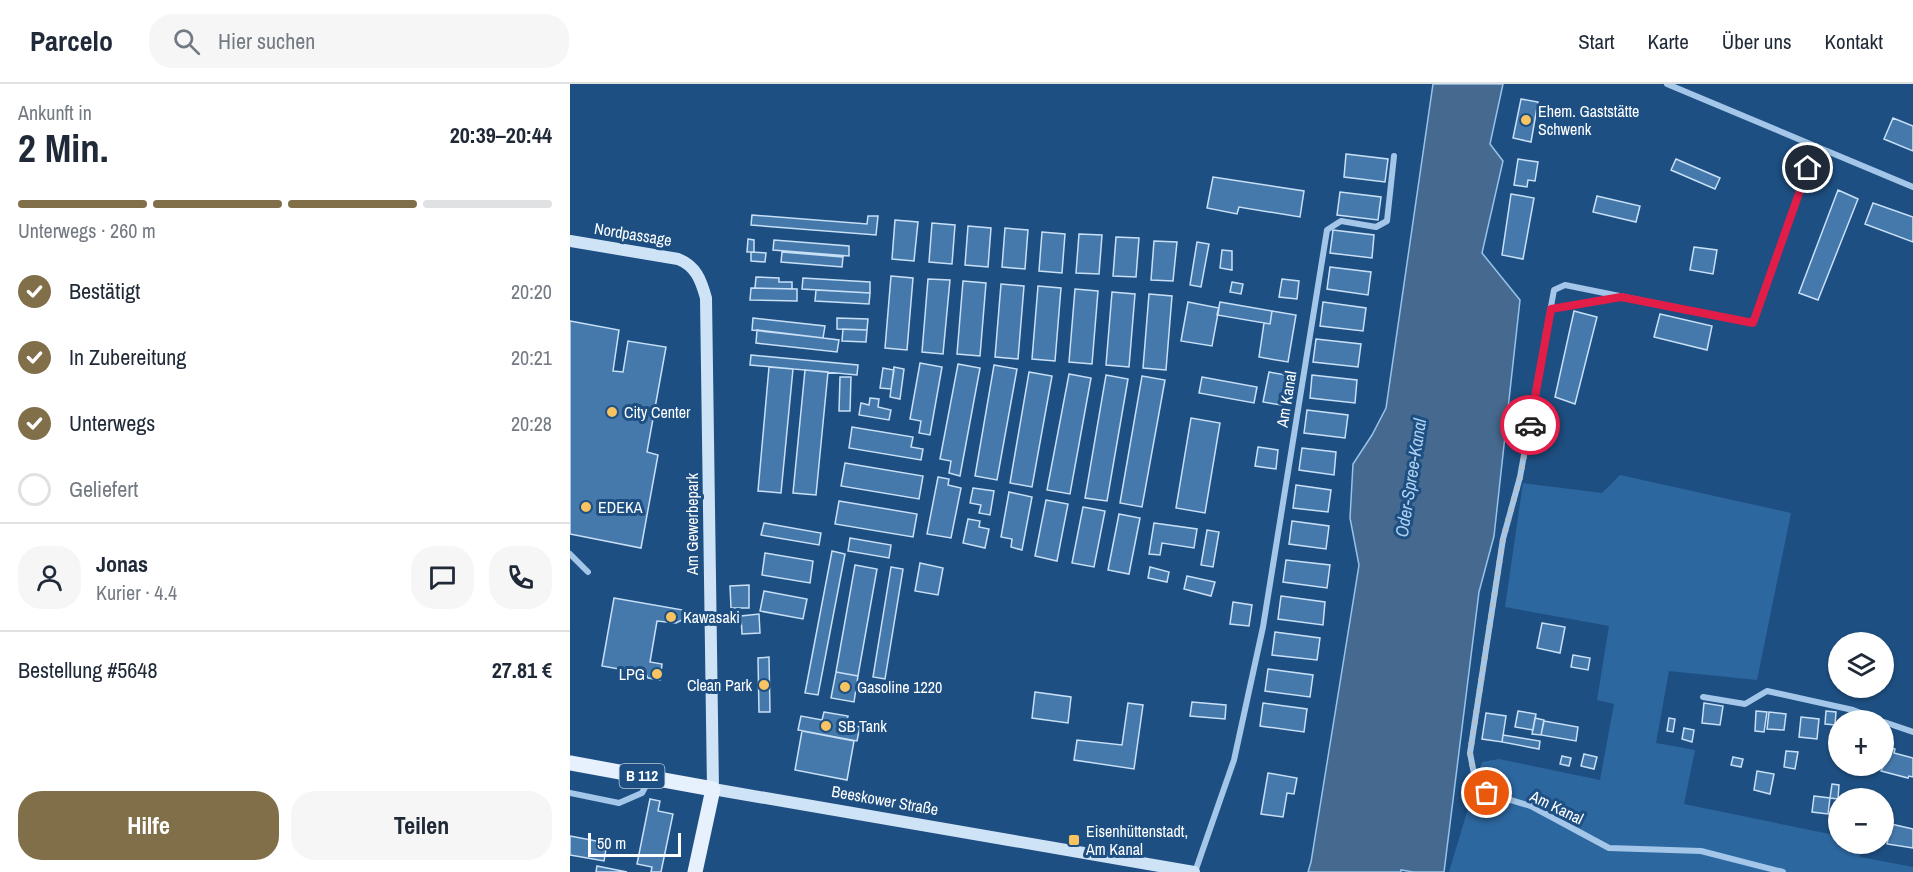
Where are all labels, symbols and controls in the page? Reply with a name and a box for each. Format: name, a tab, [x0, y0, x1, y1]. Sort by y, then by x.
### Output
search box	[149, 14, 569, 68]
text: Parcelo	[30, 22, 113, 60]
icon: search	[170, 25, 203, 58]
text: Hier suchen	[218, 26, 315, 56]
text: Start	[1578, 27, 1615, 56]
text: Karte	[1648, 27, 1689, 56]
text: Über uns	[1722, 27, 1792, 56]
text: Kontakt	[1825, 27, 1883, 56]
text: Ankunft in	[18, 99, 92, 126]
place label: Ehem. Gaststätte Schwenk	[1538, 100, 1639, 140]
marker: Ehem. Gaststätte Schwenk	[1519, 113, 1533, 127]
text: 20:39–20:44	[450, 120, 552, 150]
text: 2 Min.	[18, 122, 109, 174]
pin	[1782, 142, 1833, 193]
icon: home	[1791, 151, 1824, 184]
text: Unterwegs · 260 m	[18, 217, 156, 244]
street label: Nordpassage	[593, 217, 673, 251]
icon: check	[18, 275, 51, 308]
text: Bestätigt	[69, 276, 140, 306]
text: 20:20	[511, 278, 552, 305]
icon: check	[18, 341, 51, 374]
text: In Zubereitung	[69, 342, 186, 372]
text: 20:21	[511, 344, 552, 371]
street label: Am Kanal	[1271, 369, 1301, 430]
courier	[1500, 395, 1560, 455]
place label: City Center	[624, 401, 691, 423]
marker: City Center	[605, 405, 619, 419]
icon: check	[18, 407, 51, 440]
text: Unterwegs	[69, 408, 155, 438]
icon: car	[1514, 409, 1547, 442]
text: 20:28	[511, 410, 552, 437]
water label: Oder-Spree-Kanal	[1389, 416, 1432, 539]
street label: Am Gewerbepark	[681, 473, 703, 576]
text: Geliefert	[69, 474, 138, 504]
place label: EDEKA	[598, 496, 643, 518]
marker: EDEKA	[579, 500, 593, 514]
button: person	[18, 546, 81, 609]
button: chat	[411, 546, 474, 609]
button: phone	[489, 546, 552, 609]
text: Jonas	[96, 549, 148, 579]
text: Kurier · 4.4	[96, 579, 177, 606]
place label: Kawasaki	[683, 606, 740, 628]
marker: Kawasaki	[664, 610, 678, 624]
map controls	[1828, 632, 1894, 854]
button: layers	[1828, 632, 1894, 698]
text: Bestellung #5648	[18, 655, 157, 685]
text: 27.81 €	[492, 655, 552, 685]
place label: LPG	[619, 663, 645, 685]
marker: LPG	[650, 667, 664, 681]
place label: Clean Park	[687, 674, 752, 696]
place label: Gasoline 1220	[857, 676, 942, 698]
marker: Clean Park	[757, 678, 771, 692]
marker: Gasoline 1220	[838, 680, 852, 694]
button: +	[1828, 710, 1894, 776]
place label: SB Tank	[838, 715, 887, 737]
marker: SB Tank	[819, 719, 833, 733]
road number: B 112	[620, 764, 664, 788]
pin	[1461, 767, 1512, 818]
icon: bag	[1470, 776, 1503, 809]
street label: Beeskower Straße	[830, 780, 940, 820]
street label: Am Kanal	[1526, 784, 1587, 829]
button: −	[1828, 788, 1894, 854]
button: Hilfe	[18, 791, 279, 860]
button: Teilen	[291, 791, 552, 860]
place label: Eisenhüttenstadt, Am Kanal	[1085, 820, 1188, 860]
scale bar	[588, 830, 681, 858]
text: 50 m	[597, 832, 626, 854]
marker: Eisenhüttenstadt, Am Kanal	[1067, 833, 1081, 847]

